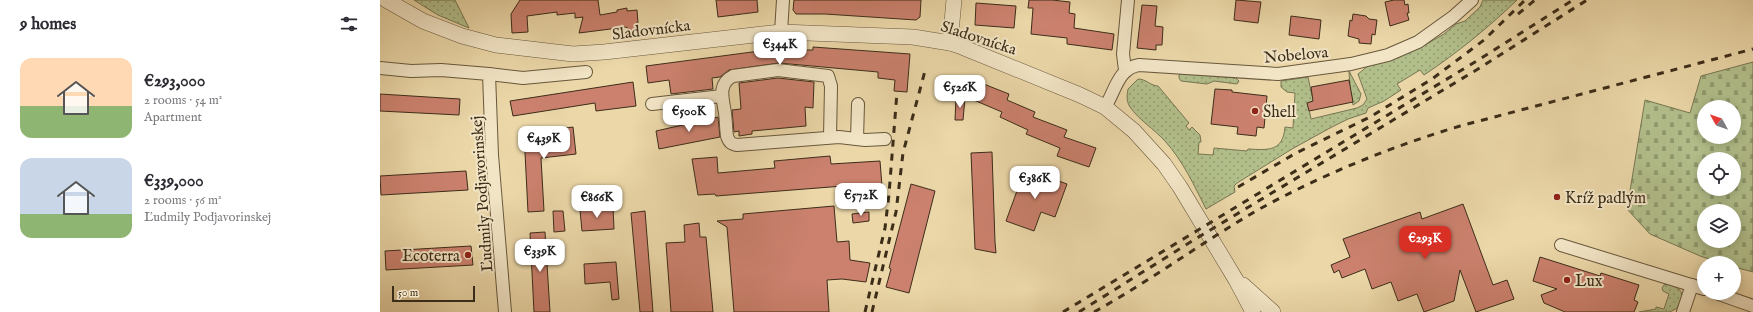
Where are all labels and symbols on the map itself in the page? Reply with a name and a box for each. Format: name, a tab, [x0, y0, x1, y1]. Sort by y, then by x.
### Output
street label: Sladovnícka	[611, 16, 692, 46]
street label: Sladovnícka	[938, 17, 1019, 61]
pin: €344K	[752, 32, 808, 66]
street label: Nobelova	[1263, 43, 1329, 69]
pin: €526K	[932, 75, 988, 109]
pin: €500K	[661, 99, 717, 133]
north arrow	[1697, 100, 1741, 144]
place label: Shell	[1263, 103, 1296, 123]
marker: Shell	[1250, 106, 1260, 116]
street label: Ľudmily Podjavorinskej	[468, 115, 498, 273]
pin: €439K	[516, 126, 572, 160]
pin: €386K	[1007, 166, 1063, 200]
pin: €572K	[833, 183, 889, 217]
pin: €866K	[569, 185, 625, 219]
place label: Kríž padlým	[1565, 189, 1646, 209]
marker: Kríž padlým	[1552, 192, 1562, 202]
pin: €293K	[1397, 226, 1453, 260]
pin: €339K	[512, 239, 568, 273]
place label: Ecoterra	[402, 247, 460, 267]
marker: Ecoterra	[463, 250, 473, 260]
place label: Lux	[1575, 272, 1603, 292]
marker: Lux	[1562, 275, 1572, 285]
scale bar	[392, 284, 475, 303]

